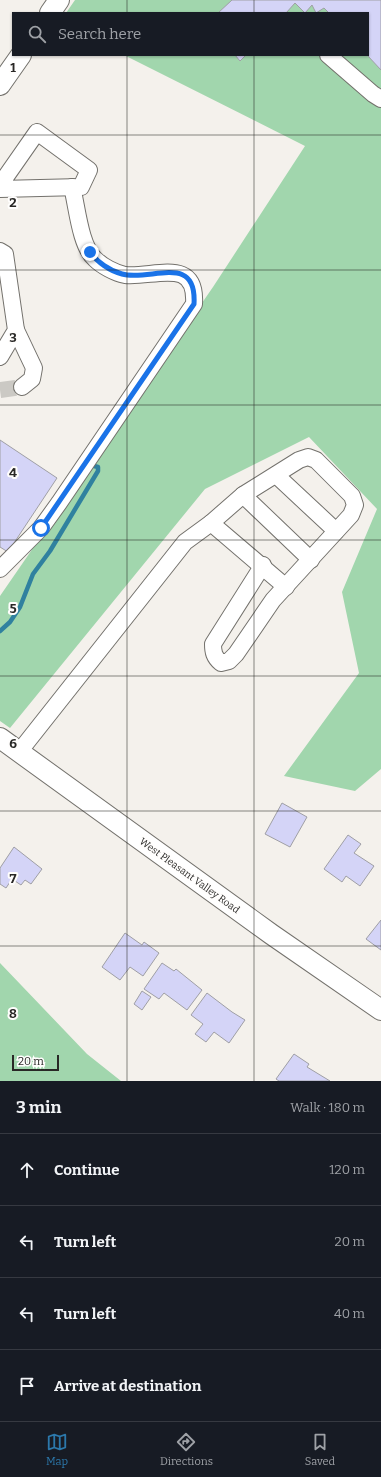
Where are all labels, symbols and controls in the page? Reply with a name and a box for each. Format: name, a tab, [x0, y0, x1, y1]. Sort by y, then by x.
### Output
search box	[12, 12, 369, 56]
icon: search	[26, 23, 48, 45]
text: Search here	[58, 25, 141, 43]
text: 1	[10, 60, 16, 75]
text: 2	[9, 195, 17, 210]
route end	[81, 243, 99, 261]
text: 3	[9, 330, 17, 345]
text: 4	[9, 465, 17, 480]
route start	[32, 519, 50, 537]
text: 5	[9, 601, 17, 616]
text: 6	[9, 736, 17, 751]
street label: West Pleasant Valley Road	[137, 836, 242, 916]
text: 7	[10, 871, 17, 886]
text: 8	[9, 1006, 17, 1021]
scale bar	[12, 1053, 59, 1072]
text: 20 m	[18, 1055, 44, 1068]
text: 3 min	[16, 1097, 61, 1118]
text: Walk · 180 m	[290, 1100, 365, 1115]
icon: ahead	[16, 1159, 38, 1181]
text: Continue	[54, 1161, 120, 1179]
text: 120 m	[329, 1162, 365, 1177]
icon: left	[16, 1231, 38, 1253]
text: Turn left	[54, 1233, 116, 1251]
text: 20 m	[335, 1234, 365, 1249]
icon: left	[16, 1303, 38, 1325]
text: Turn left	[54, 1305, 116, 1323]
text: 40 m	[334, 1306, 365, 1321]
icon: arrive	[16, 1375, 38, 1397]
text: Arrive at destination	[54, 1377, 201, 1395]
tab: Map	[46, 1431, 68, 1468]
tab: Directions	[160, 1431, 213, 1468]
tab: Saved	[305, 1431, 335, 1468]

